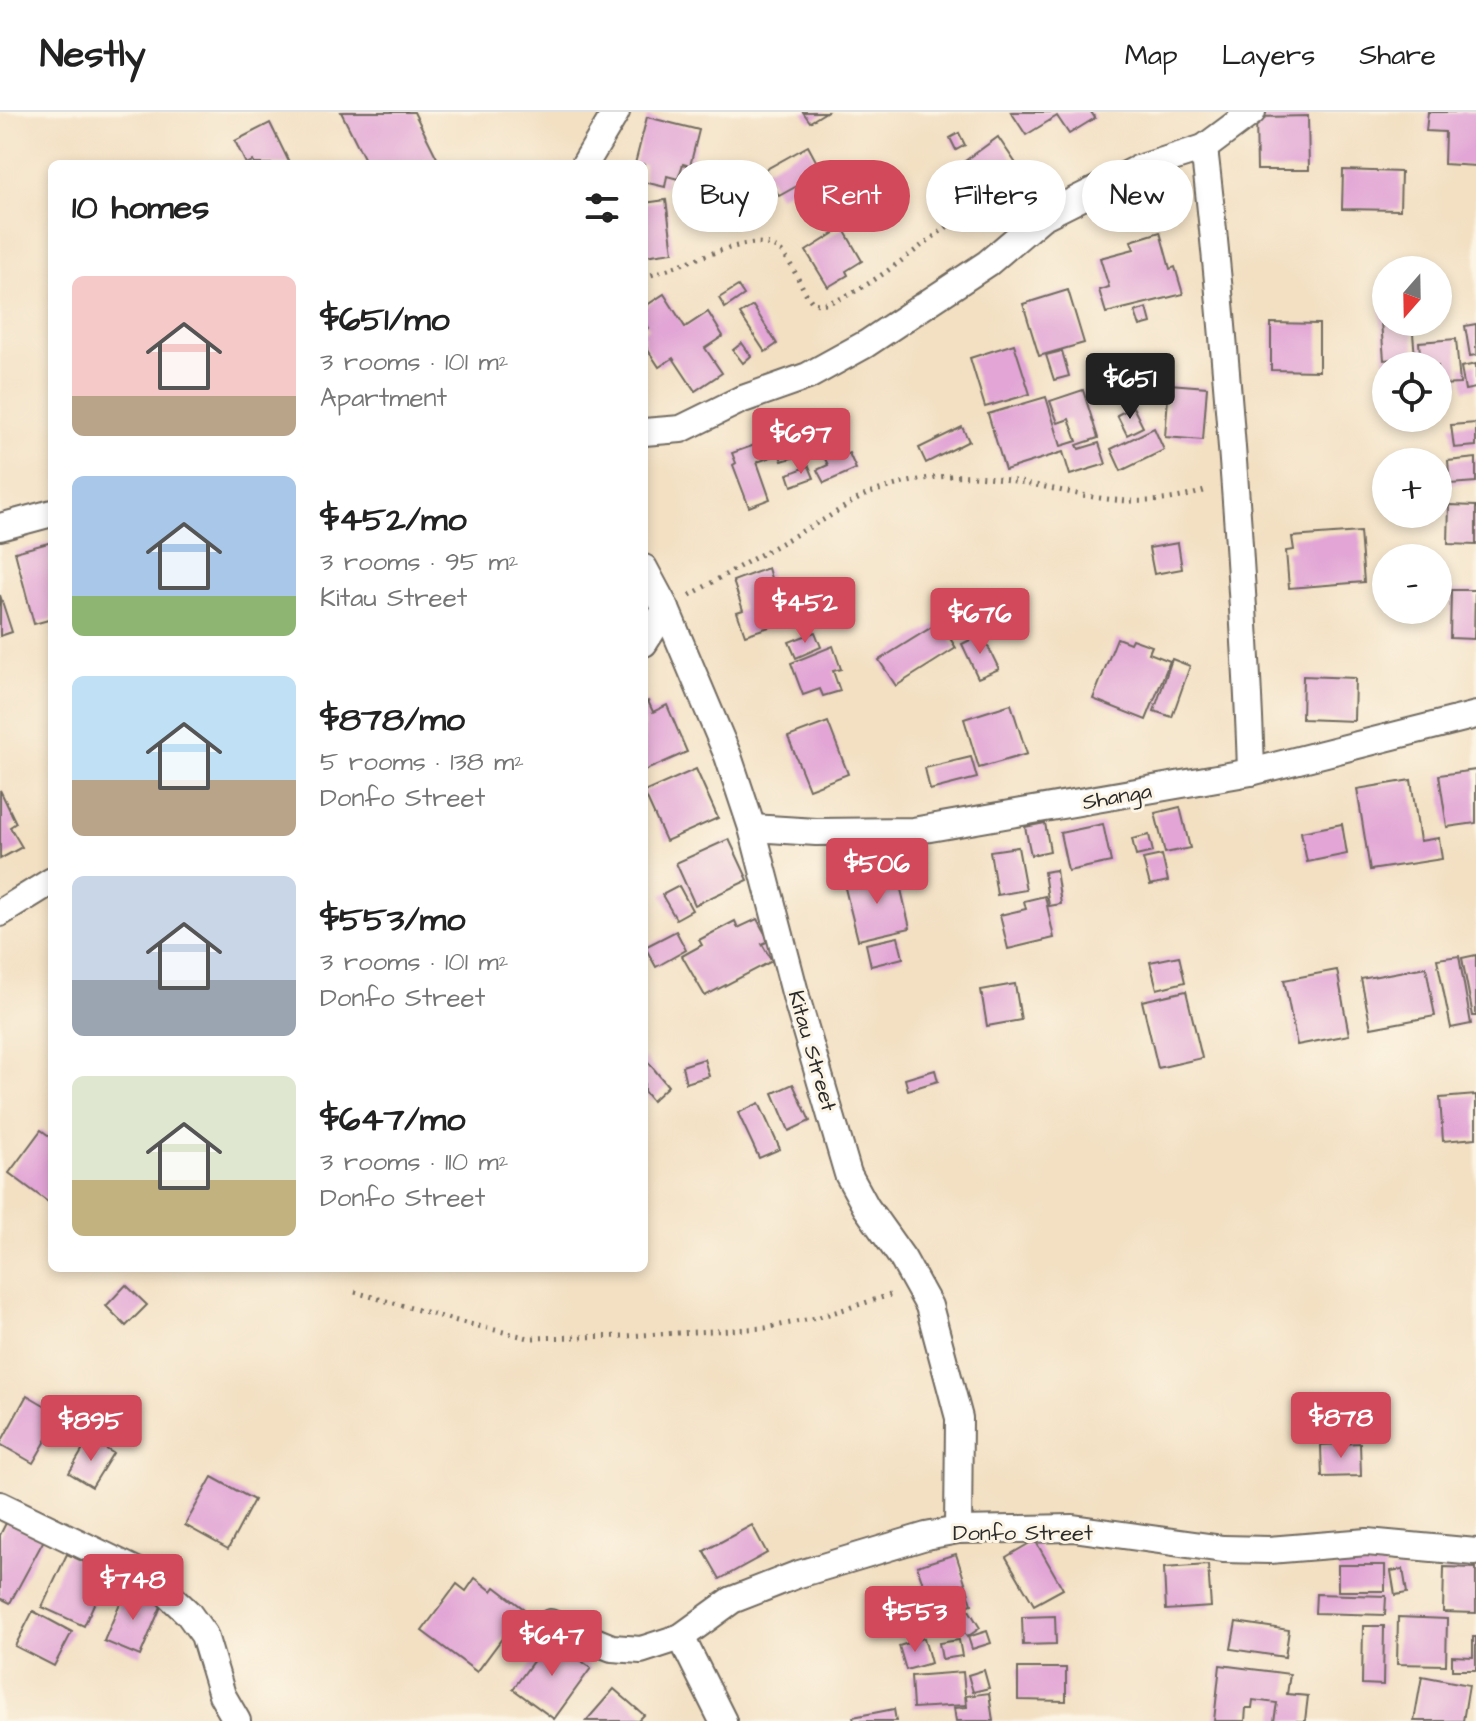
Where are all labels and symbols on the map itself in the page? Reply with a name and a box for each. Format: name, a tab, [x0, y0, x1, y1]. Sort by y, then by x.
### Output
north arrow	[1372, 256, 1452, 336]
pin: $651	[1083, 353, 1177, 421]
pin: $697	[754, 408, 848, 476]
pin: $452	[758, 577, 852, 645]
pin: $676	[933, 588, 1027, 656]
street label: Shanga	[1080, 776, 1154, 819]
pin: $506	[830, 838, 924, 906]
street label: Kitau Street	[780, 987, 844, 1115]
pin: $878	[1294, 1392, 1388, 1460]
pin: $895	[44, 1395, 138, 1463]
street label: Donfo Street	[953, 1518, 1093, 1549]
pin: $748	[86, 1554, 180, 1622]
pin: $553	[868, 1586, 962, 1654]
pin: $647	[505, 1610, 599, 1678]

